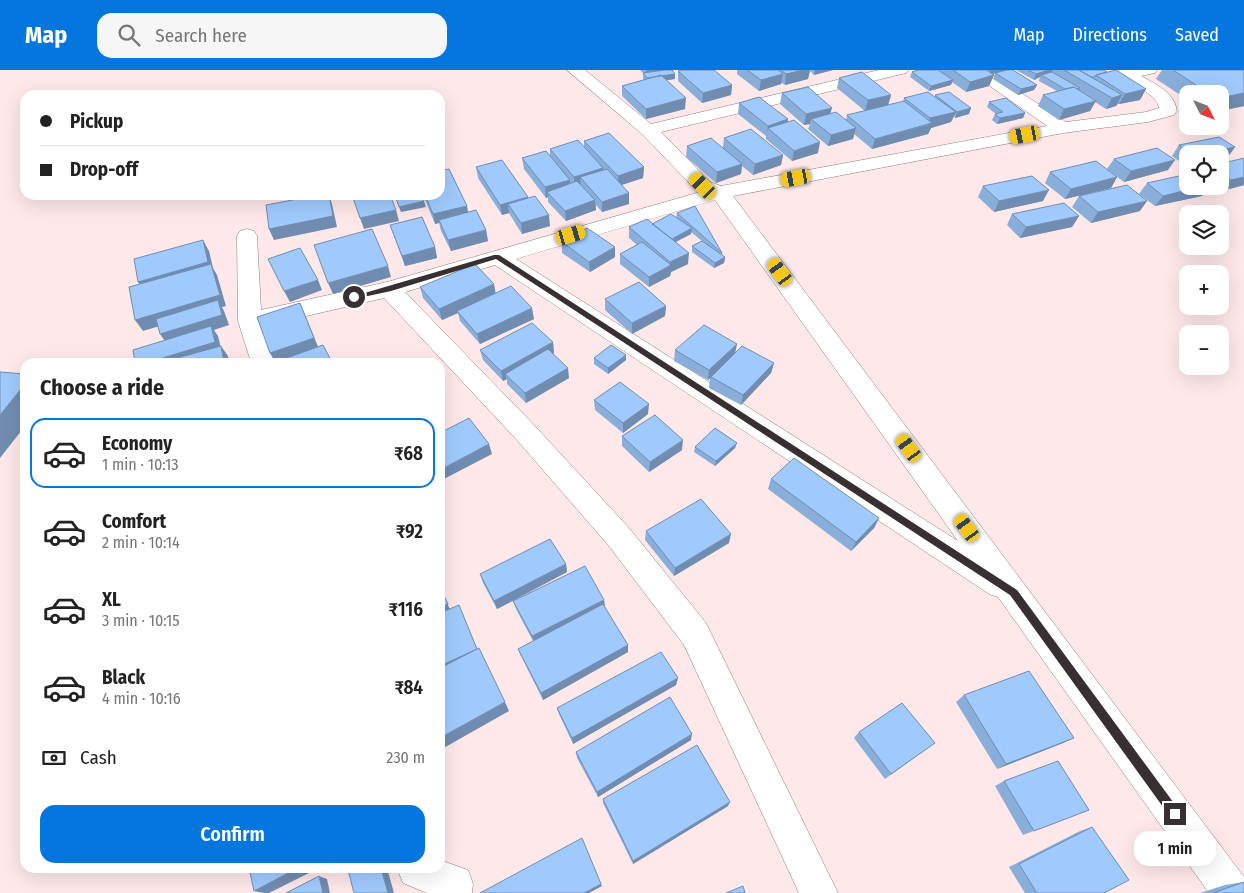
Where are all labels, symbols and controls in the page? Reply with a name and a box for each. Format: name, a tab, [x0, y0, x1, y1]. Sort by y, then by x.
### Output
search box	[97, 13, 447, 58]
text: Map	[25, 21, 67, 49]
icon: search	[115, 21, 143, 49]
text: Search here	[155, 24, 247, 47]
text: Map	[1013, 24, 1045, 46]
text: Directions	[1073, 24, 1147, 46]
text: Saved	[1175, 24, 1219, 46]
north arrow	[1179, 85, 1229, 135]
map controls	[1179, 85, 1229, 375]
text: Pickup	[70, 110, 123, 133]
car	[1008, 125, 1041, 145]
button: locate	[1179, 145, 1229, 195]
text: Drop-off	[70, 158, 138, 181]
car	[779, 168, 812, 188]
car	[687, 170, 718, 202]
button: layers	[1179, 205, 1229, 255]
car	[554, 224, 587, 246]
car	[765, 255, 794, 289]
button: +	[1179, 265, 1229, 315]
route start	[343, 286, 365, 308]
button: −	[1179, 325, 1229, 375]
text: Choose a ride	[40, 374, 164, 401]
icon: car	[42, 431, 87, 476]
car	[894, 431, 923, 465]
text: Economy	[102, 432, 172, 455]
text: ₹68	[394, 442, 423, 465]
text: 1 min · 10:13	[102, 455, 178, 474]
icon: car	[42, 509, 87, 554]
text: Comfort	[102, 510, 166, 533]
car	[952, 511, 981, 545]
text: ₹92	[396, 520, 423, 543]
text: 2 min · 10:14	[102, 533, 180, 552]
icon: car	[42, 587, 87, 632]
text: XL	[102, 588, 121, 611]
text: ₹116	[388, 598, 423, 621]
text: 3 min · 10:15	[102, 611, 180, 630]
icon: car	[42, 665, 87, 710]
text: Black	[102, 666, 145, 689]
text: ₹84	[394, 676, 423, 699]
text: 4 min · 10:16	[102, 689, 181, 708]
icon: cash	[40, 744, 68, 772]
text: Cash	[80, 746, 117, 769]
text: 230 m	[386, 748, 425, 767]
route end	[1164, 803, 1186, 825]
button: Confirm	[40, 805, 425, 863]
callout: 1 min	[1134, 832, 1216, 866]
text: 1 min	[1158, 839, 1192, 858]

